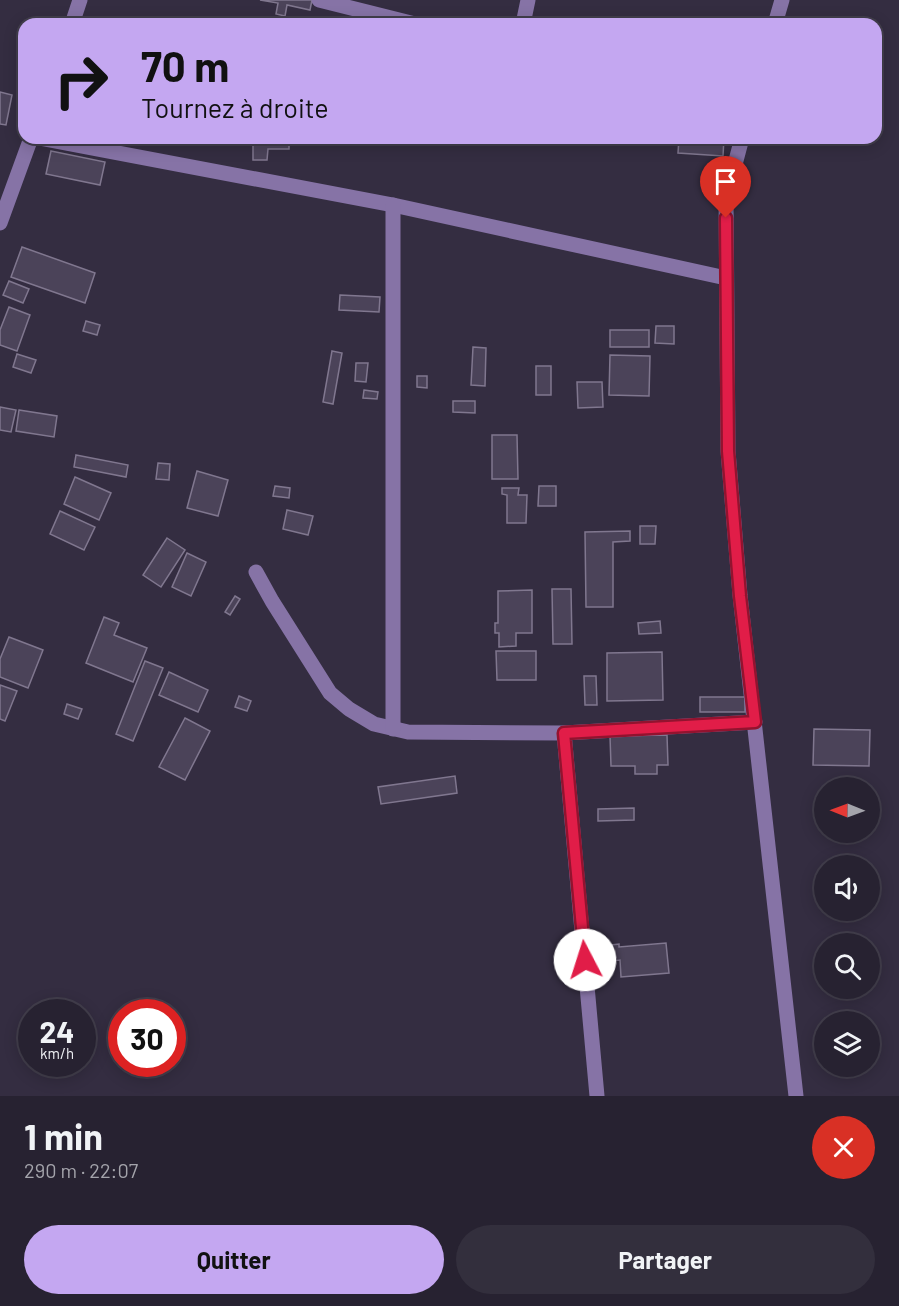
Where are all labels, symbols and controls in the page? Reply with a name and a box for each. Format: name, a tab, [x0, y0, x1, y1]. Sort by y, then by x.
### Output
text: 70 m	[141, 40, 229, 90]
icon: right	[42, 42, 120, 120]
text: Tournez à droite	[141, 91, 329, 123]
pin	[700, 156, 751, 218]
icon: arrive	[709, 165, 742, 198]
north arrow	[814, 777, 880, 843]
map controls	[814, 777, 880, 1077]
button: sound	[814, 855, 880, 921]
position arrow	[553, 928, 617, 992]
button: search	[814, 933, 880, 999]
speed limit sign: 30	[108, 999, 186, 1077]
button: layers	[814, 1011, 880, 1077]
text: 24	[40, 1013, 74, 1049]
text: km/h	[40, 1044, 74, 1062]
text: 1 min	[24, 1114, 103, 1157]
button: close	[812, 1116, 875, 1179]
text: 290 m · 22:07	[24, 1158, 138, 1182]
button: Quitter	[24, 1225, 444, 1294]
button: Partager	[456, 1225, 875, 1294]

